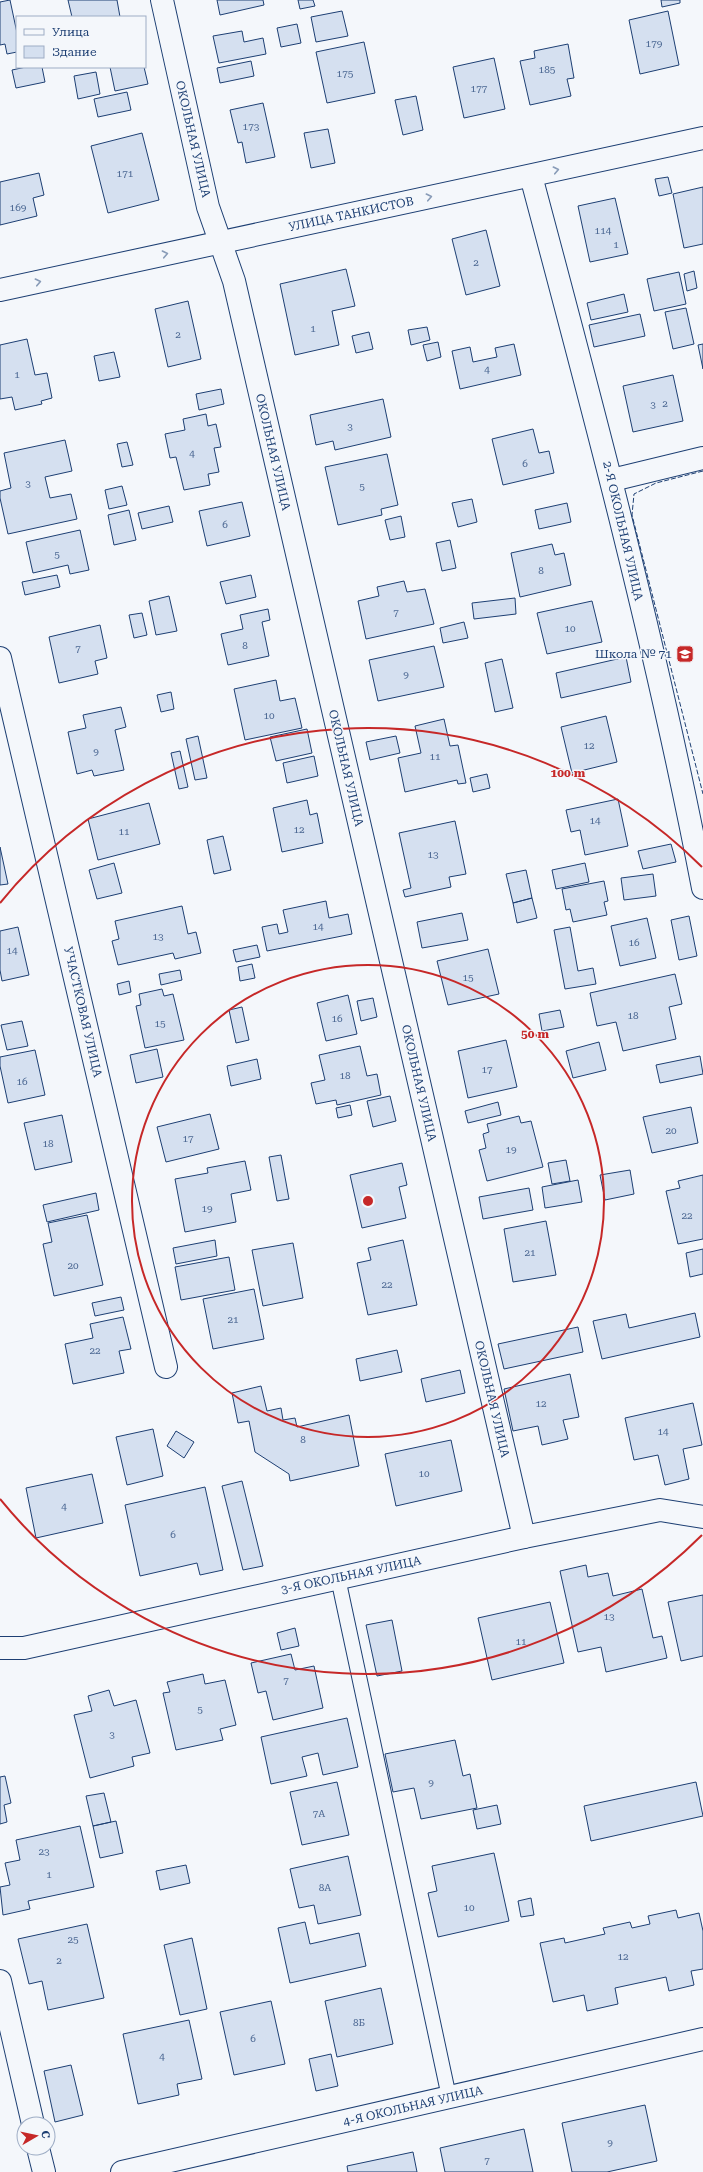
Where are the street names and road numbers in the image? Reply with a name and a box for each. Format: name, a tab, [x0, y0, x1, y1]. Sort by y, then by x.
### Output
street label: ОКОЛЬНАЯ УЛИЦА	[173, 79, 213, 199]
street label: УЛИЦА ТАНКИСТОВ	[287, 194, 415, 234]
street label: ОКОЛЬНАЯ УЛИЦА	[253, 392, 293, 512]
street label: 2-Я ОКОЛЬНАЯ УЛИЦА	[600, 460, 646, 603]
street label: ОКОЛЬНАЯ УЛИЦА	[326, 708, 366, 828]
street label: УЧАСТКОВАЯ УЛИЦА	[61, 945, 105, 1079]
street label: ОКОЛЬНАЯ УЛИЦА	[399, 1023, 439, 1143]
street label: ОКОЛЬНАЯ УЛИЦА	[472, 1339, 512, 1459]
street label: 3-Я ОКОЛЬНАЯ УЛИЦА	[280, 1553, 423, 1597]
street label: 4-Я ОКОЛЬНАЯ УЛИЦА	[342, 2083, 485, 2129]

